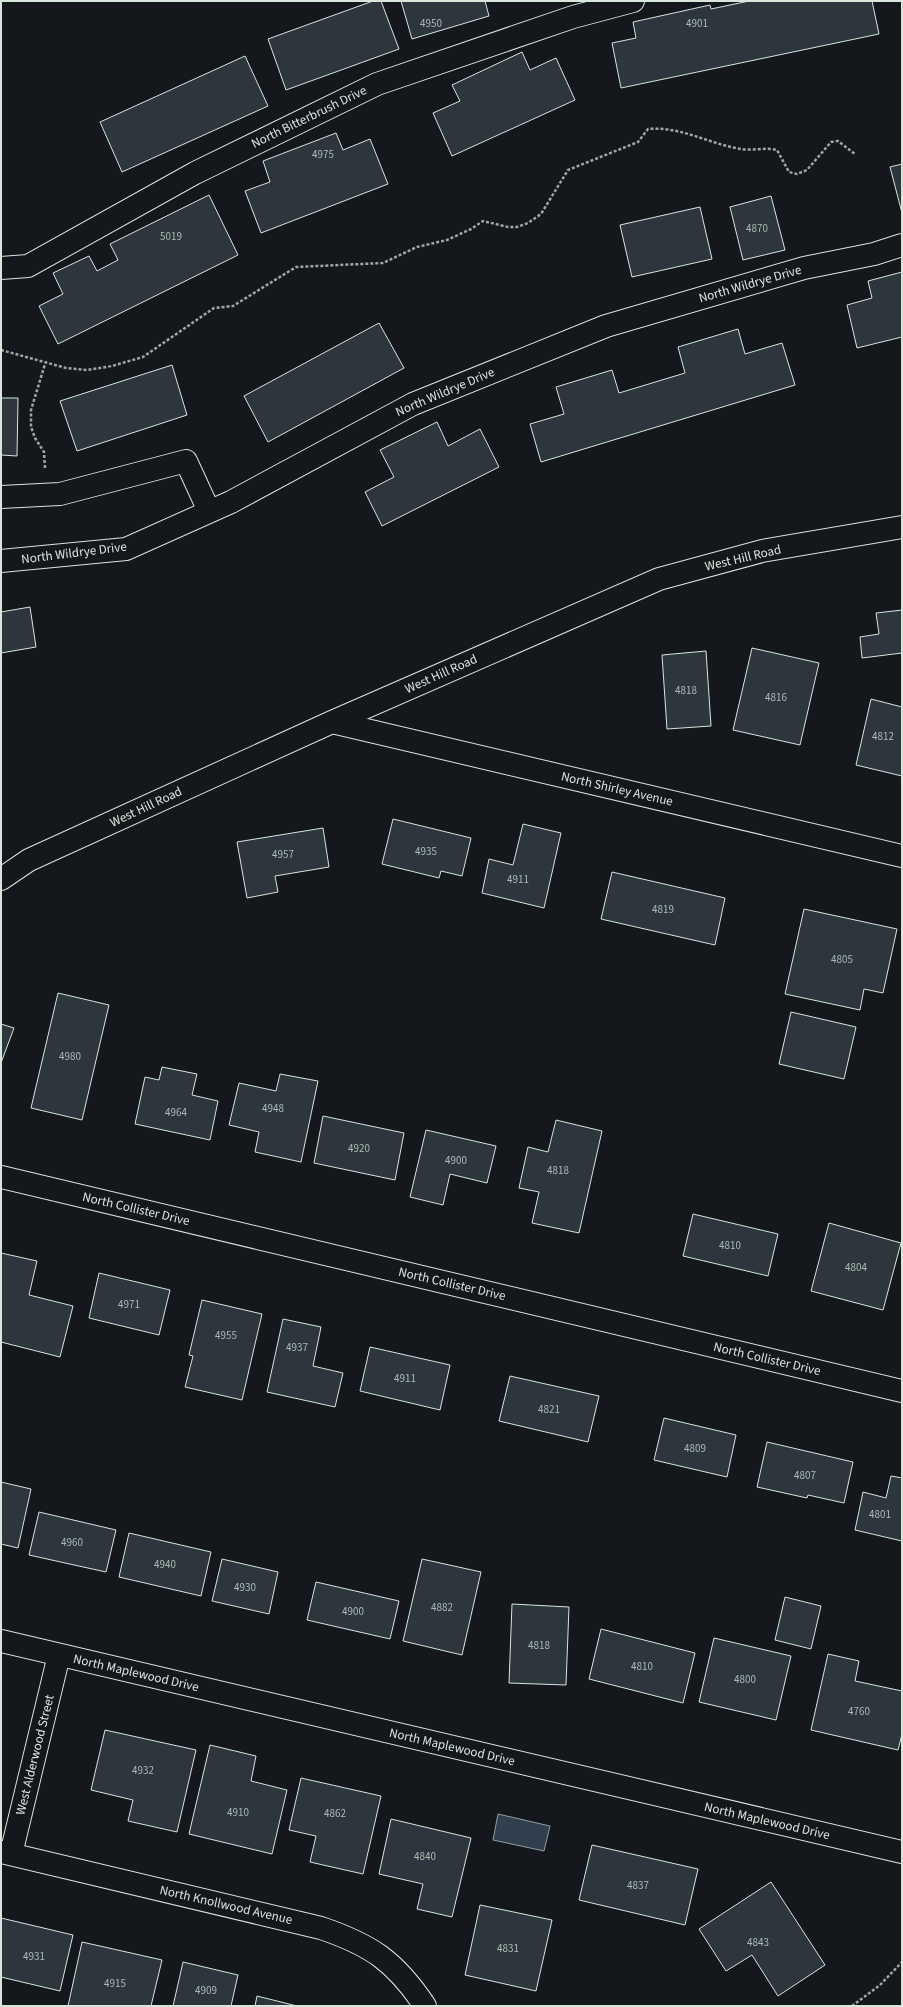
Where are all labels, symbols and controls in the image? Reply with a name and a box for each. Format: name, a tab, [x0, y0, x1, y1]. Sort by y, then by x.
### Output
house number: 4950	[420, 16, 442, 31]
house number: 4901	[686, 16, 708, 31]
street label: North Bitterbrush Drive	[248, 81, 370, 153]
house number: 4975	[312, 147, 334, 162]
house number: 4870	[746, 221, 768, 236]
house number: 5019	[160, 229, 182, 244]
street label: North Wildrye Drive	[697, 261, 803, 307]
street label: North Wildrye Drive	[393, 363, 497, 421]
street label: North Wildrye Drive	[20, 538, 128, 568]
street label: West Hill Road	[703, 540, 783, 576]
street label: West Hill Road	[402, 650, 480, 698]
house number: 4818	[675, 683, 697, 698]
house number: 4816	[765, 690, 787, 705]
house number: 4812	[872, 729, 894, 744]
street label: North Shirley Avenue	[559, 767, 675, 811]
street label: West Hill Road	[107, 782, 185, 832]
house number: 4935	[415, 844, 437, 859]
house number: 4957	[272, 847, 294, 862]
house number: 4911	[507, 872, 529, 887]
house number: 4819	[652, 902, 674, 917]
house number: 4805	[831, 952, 853, 967]
house number: 4980	[59, 1049, 81, 1064]
house number: 4948	[262, 1101, 284, 1116]
house number: 4964	[165, 1105, 187, 1120]
house number: 4920	[348, 1141, 370, 1156]
house number: 4900	[445, 1153, 467, 1168]
house number: 4818	[547, 1163, 569, 1178]
street label: North Collister Drive	[81, 1188, 191, 1230]
house number: 4810	[719, 1238, 741, 1253]
house number: 4804	[845, 1260, 867, 1275]
street label: North Collister Drive	[397, 1263, 507, 1305]
house number: 4971	[118, 1297, 140, 1312]
house number: 4955	[215, 1328, 237, 1343]
street label: North Collister Drive	[712, 1338, 822, 1380]
house number: 4937	[286, 1340, 308, 1355]
house number: 4911	[394, 1371, 416, 1386]
house number: 4821	[538, 1402, 560, 1417]
house number: 4809	[684, 1441, 706, 1456]
house number: 4807	[794, 1468, 816, 1483]
house number: 4801	[869, 1507, 891, 1522]
house number: 4960	[61, 1535, 83, 1550]
house number: 4940	[154, 1557, 176, 1572]
house number: 4930	[234, 1580, 256, 1595]
house number: 4882	[431, 1600, 453, 1615]
house number: 4900	[342, 1604, 364, 1619]
house number: 4818	[528, 1638, 550, 1653]
street label: North Maplewood Drive	[71, 1650, 201, 1696]
house number: 4810	[631, 1659, 653, 1674]
house number: 4800	[734, 1672, 756, 1687]
street label: West Alderwood Street	[11, 1692, 59, 1817]
house number: 4760	[848, 1704, 870, 1719]
street label: North Maplewood Drive	[387, 1724, 517, 1770]
house number: 4932	[132, 1763, 154, 1778]
street label: North Maplewood Drive	[702, 1798, 832, 1844]
house number: 4910	[227, 1805, 249, 1820]
house number: 4862	[324, 1806, 346, 1821]
house number: 4840	[414, 1849, 436, 1864]
house number: 4837	[627, 1878, 649, 1893]
street label: North Knollwood Avenue	[158, 1881, 294, 1929]
house number: 4843	[747, 1935, 769, 1950]
house number: 4831	[497, 1941, 519, 1956]
house number: 4931	[23, 1949, 45, 1964]
house number: 4915	[104, 1976, 126, 1991]
house number: 4909	[195, 1983, 217, 1998]

